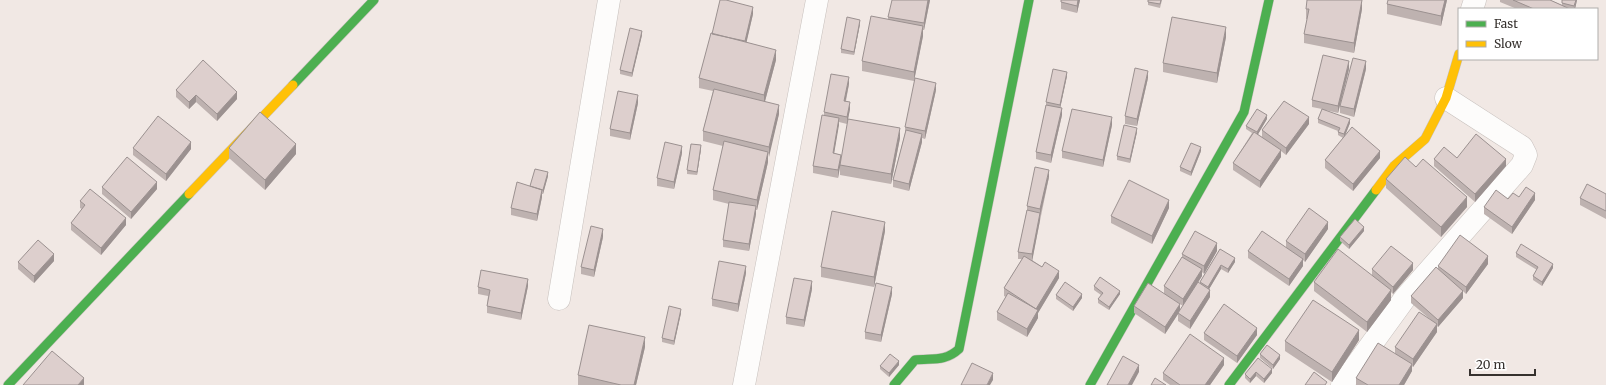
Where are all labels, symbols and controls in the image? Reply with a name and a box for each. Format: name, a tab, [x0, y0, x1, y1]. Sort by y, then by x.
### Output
legend	[1458, 8, 1598, 60]
text: Fast	[1494, 16, 1518, 31]
text: Slow	[1494, 36, 1523, 51]
scale bar	[1470, 351, 1535, 377]
text: 20 m	[1476, 357, 1505, 372]

